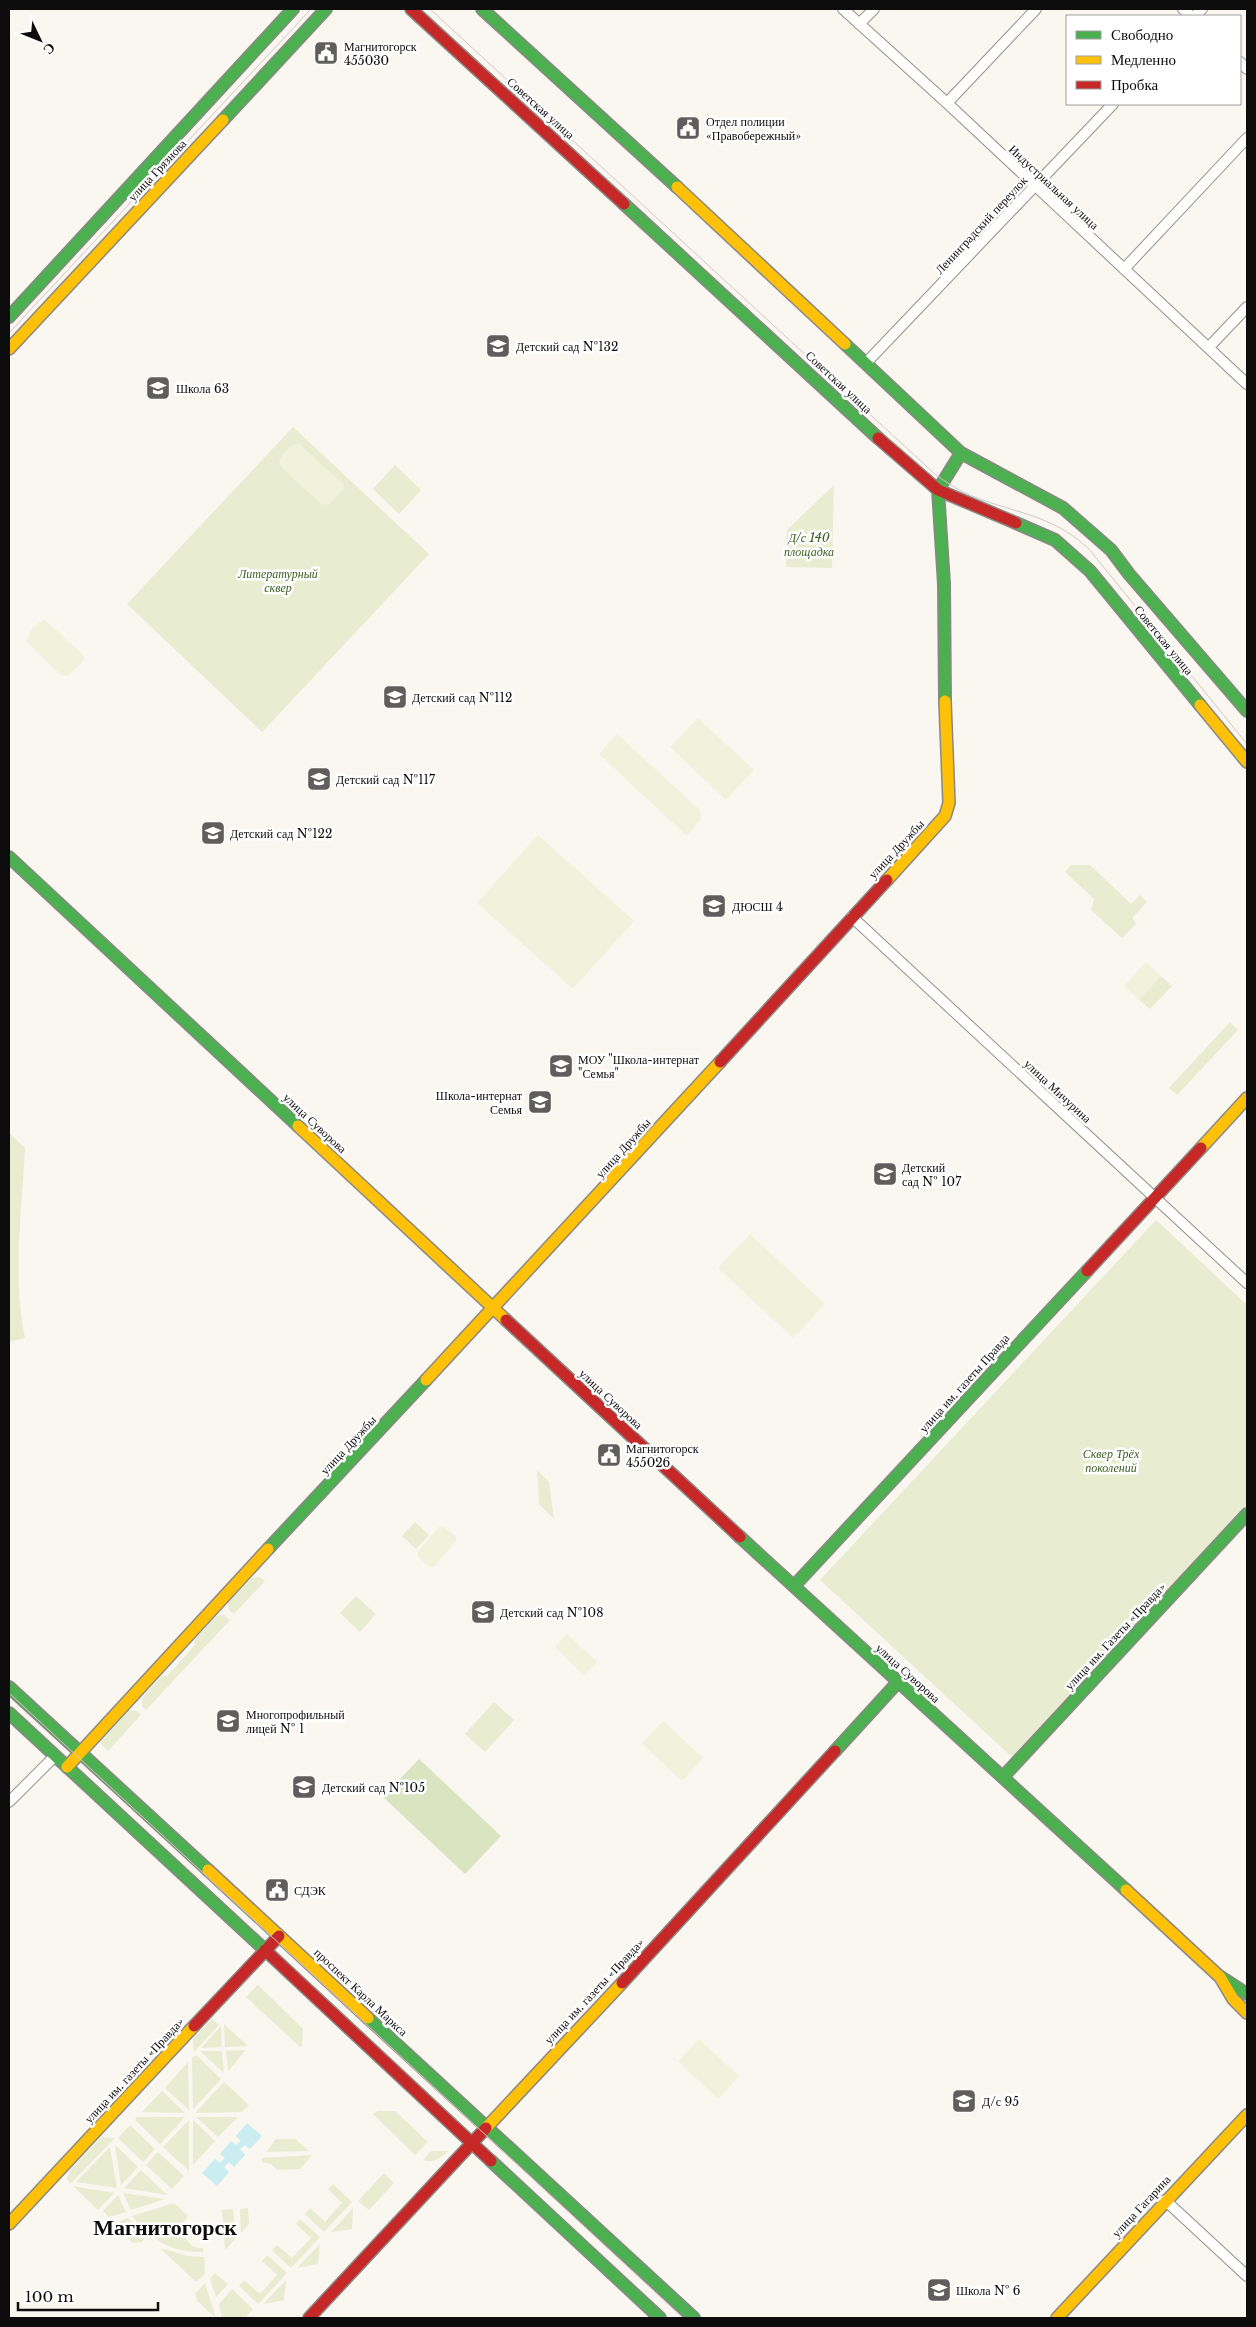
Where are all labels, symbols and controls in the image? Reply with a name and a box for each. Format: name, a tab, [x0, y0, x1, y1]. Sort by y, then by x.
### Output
north arrow	[15, 15, 65, 65]
legend	[1066, 15, 1241, 105]
text: Свободно	[1111, 25, 1173, 44]
text: С	[39, 39, 60, 59]
place label: Магнитогорск 455030	[344, 39, 417, 68]
public building icon: Магнитогорск 455030	[313, 40, 339, 66]
text: Медленно	[1111, 50, 1176, 69]
street label: Советская улица	[504, 74, 578, 143]
text: Пробка	[1111, 75, 1159, 94]
place label: Отдел полиции «Правобережный»	[706, 114, 801, 143]
public building icon: Отдел полиции «Правобережный»	[675, 115, 701, 141]
street label: улица Грязнова	[125, 136, 190, 204]
street label: Индустриальная улица	[1006, 141, 1103, 233]
street label: Ленинградский переулок	[932, 173, 1030, 277]
school or university icon: Детский сад №132	[485, 333, 511, 359]
place label: Детский сад №132	[516, 339, 618, 354]
street label: Советская улица	[803, 347, 876, 417]
school or university icon: Школа 63	[145, 375, 171, 401]
place label: Школа 63	[176, 381, 229, 396]
park label: Д/с 140 площадка	[784, 530, 834, 559]
park label: Литературный сквер	[237, 566, 318, 595]
street label: Советская улица	[1131, 602, 1197, 678]
school or university icon: Детский сад №112	[382, 684, 408, 710]
place label: Детский сад №112	[412, 690, 512, 705]
school or university icon: Детский сад №117	[306, 766, 332, 792]
place label: Детский сад №117	[336, 772, 436, 787]
street label: улица Дружбы	[865, 816, 927, 882]
school or university icon: Детский сад №122	[200, 820, 226, 846]
place label: Детский сад №122	[230, 826, 332, 841]
school or university icon: ДЮСШ 4	[701, 893, 727, 919]
place label: ДЮСШ 4	[732, 899, 783, 914]
place label: МОУ "Школа-интернат "Семья"	[578, 1052, 700, 1081]
school or university icon: МОУ "Школа-интернат "Семья"	[548, 1053, 574, 1079]
street label: улица Мичурина	[1021, 1056, 1095, 1126]
place label: Школа-интернат Семья	[436, 1088, 523, 1117]
school or university icon: Школа-интернат Семья	[527, 1089, 553, 1115]
street label: улица Суворова	[280, 1090, 350, 1157]
street label: улица Дружбы	[592, 1115, 654, 1181]
place label: Детский сад № 107	[902, 1160, 962, 1189]
school or university icon: Детский сад № 107	[872, 1161, 898, 1187]
street label: улица им. газеты Правда	[916, 1330, 1013, 1435]
street label: улица Суворова	[576, 1366, 646, 1433]
street label: улица Дружбы	[317, 1412, 379, 1478]
place label: Магнитогорск 455026	[626, 1441, 699, 1470]
public building icon: Магнитогорск 455026	[596, 1442, 622, 1468]
park label: Сквер Трёх поколений	[1083, 1446, 1140, 1475]
street label: улица им. Газеты «Правда»	[1061, 1579, 1169, 1693]
school or university icon: Детский сад №108	[470, 1599, 496, 1625]
place label: Детский сад №108	[500, 1605, 603, 1620]
street label: улица Суворова	[873, 1640, 944, 1706]
place label: Многопрофильный лицей № 1	[246, 1707, 345, 1736]
school or university icon: Многопрофильный лицей № 1	[215, 1708, 241, 1734]
school or university icon: Детский сад №105	[291, 1774, 317, 1800]
place label: Детский сад №105	[322, 1780, 425, 1795]
public building icon: СДЭК	[264, 1877, 290, 1903]
place label: СДЭК	[294, 1883, 327, 1898]
street label: улица им. газеты «Правда»	[541, 1935, 647, 2047]
street label: проспект Карла Маркса	[311, 1945, 411, 2040]
street label: улица им. газеты «Правда»	[81, 2014, 187, 2126]
school or university icon: Д/с 95	[951, 2088, 977, 2114]
place label: Д/с 95	[982, 2094, 1019, 2109]
street label: улица Гагарина	[1108, 2171, 1174, 2240]
district label: Магнитогорск	[93, 2214, 237, 2241]
school or university icon: Школа № 6	[926, 2277, 952, 2303]
scale bar	[18, 2280, 158, 2312]
place label: Школа № 6	[956, 2283, 1021, 2298]
text: 100 m	[25, 2287, 74, 2306]

